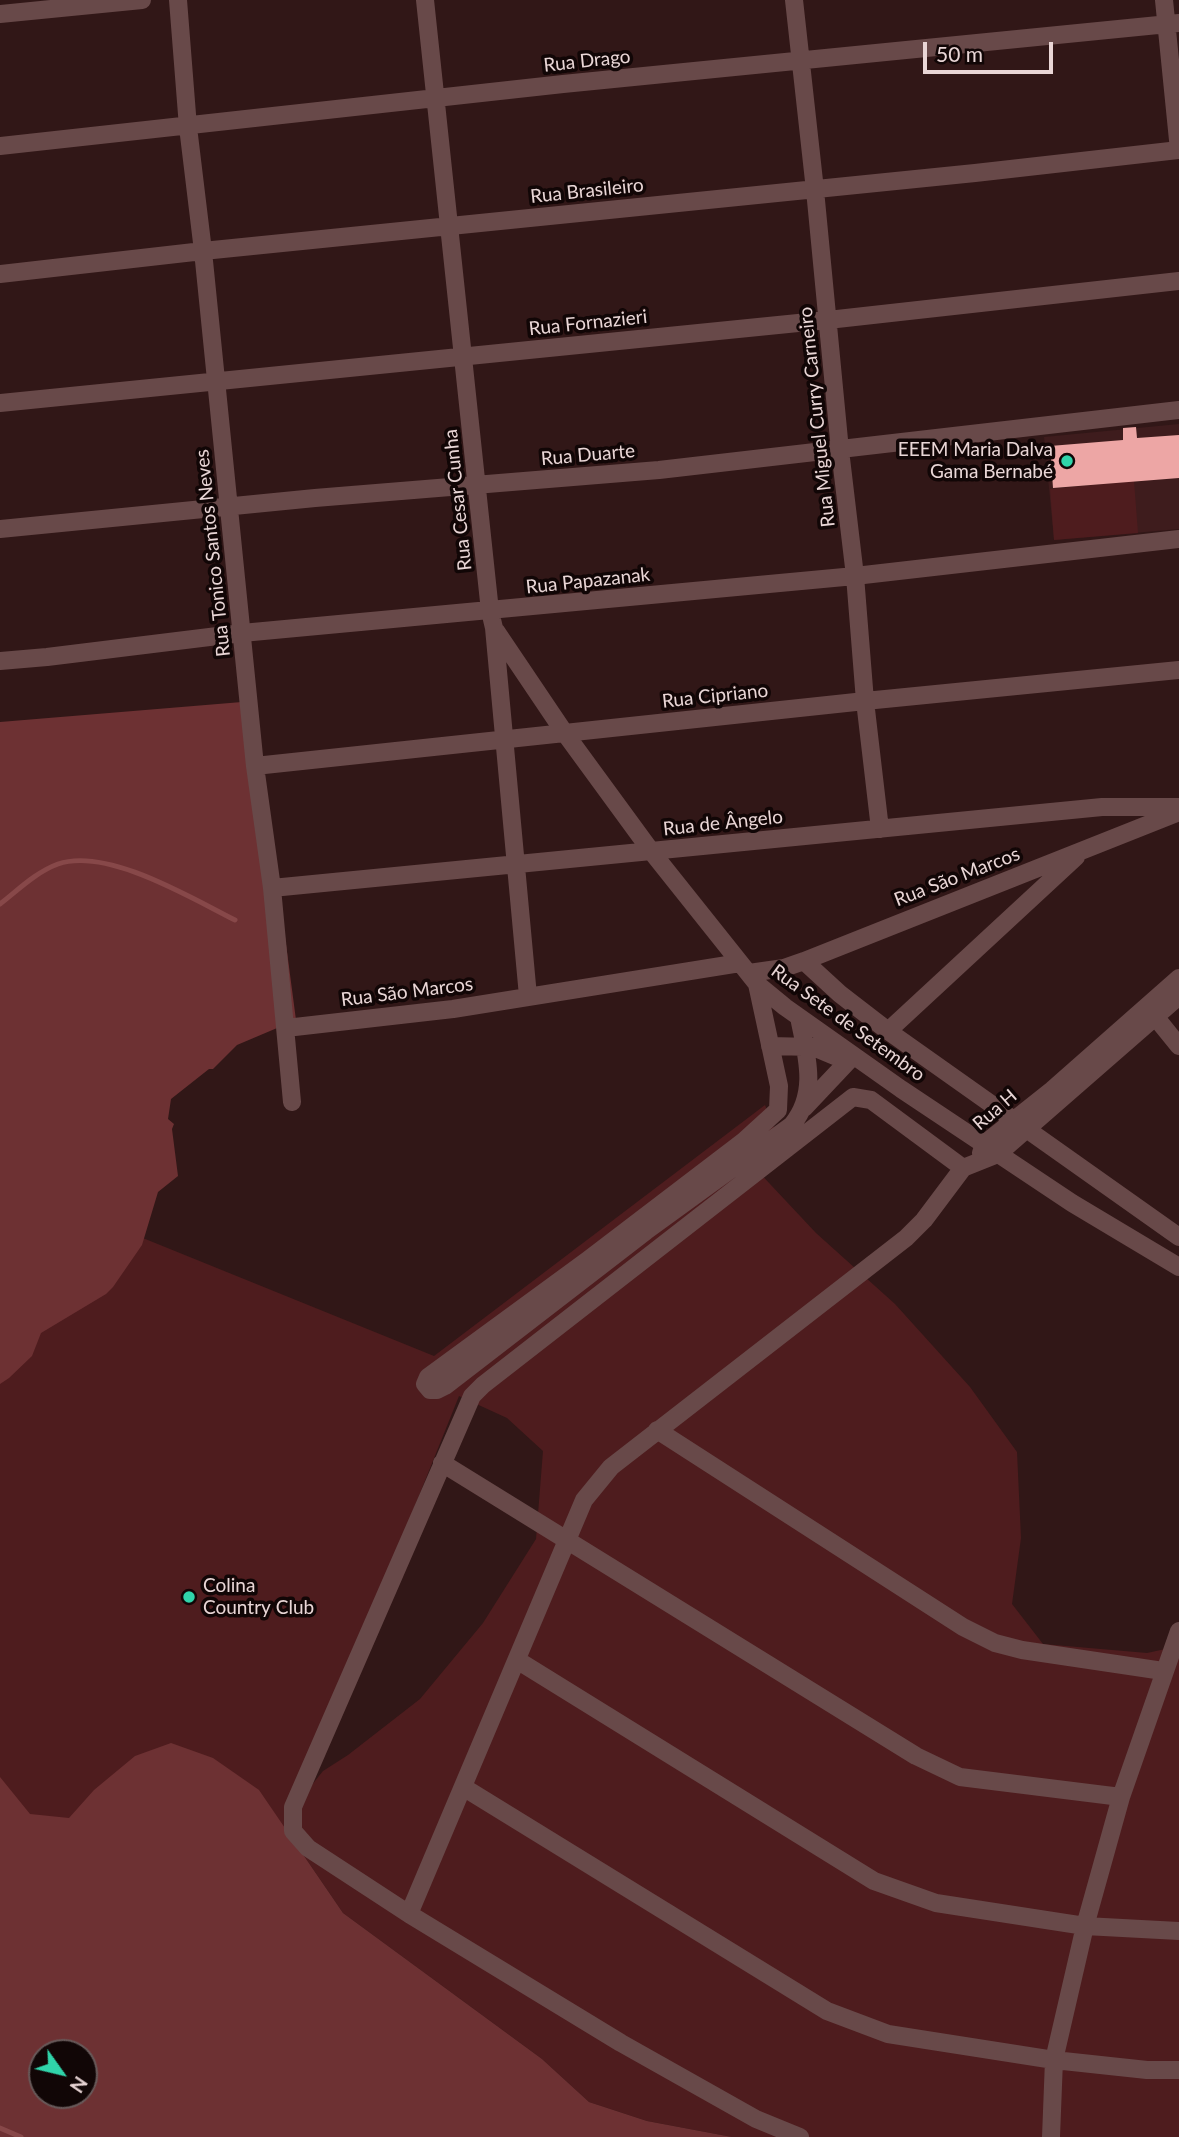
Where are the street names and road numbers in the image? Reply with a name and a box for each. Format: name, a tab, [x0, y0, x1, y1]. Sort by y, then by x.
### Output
street label: Rua Drago	[542, 45, 632, 77]
street label: Rua Brasileiro	[529, 174, 645, 208]
street label: Rua Fornazieri	[528, 305, 648, 341]
street label: Rua Miguel Curry Carneiro	[794, 306, 840, 528]
street label: Rua Cesar Cunha	[439, 428, 477, 572]
street label: Rua Duarte	[540, 440, 636, 470]
street label: Rua Tonico Santos Neves	[191, 448, 235, 658]
street label: Rua Papazanak	[525, 563, 651, 599]
street label: Rua Cipriano	[661, 679, 769, 713]
street label: Rua de Ângelo	[662, 805, 784, 841]
street label: Rua São Marcos	[891, 843, 1023, 911]
street label: Rua Sete de Setembro	[767, 960, 929, 1086]
street label: Rua São Marcos	[340, 973, 474, 1011]
street label: Rua H	[968, 1085, 1022, 1135]

